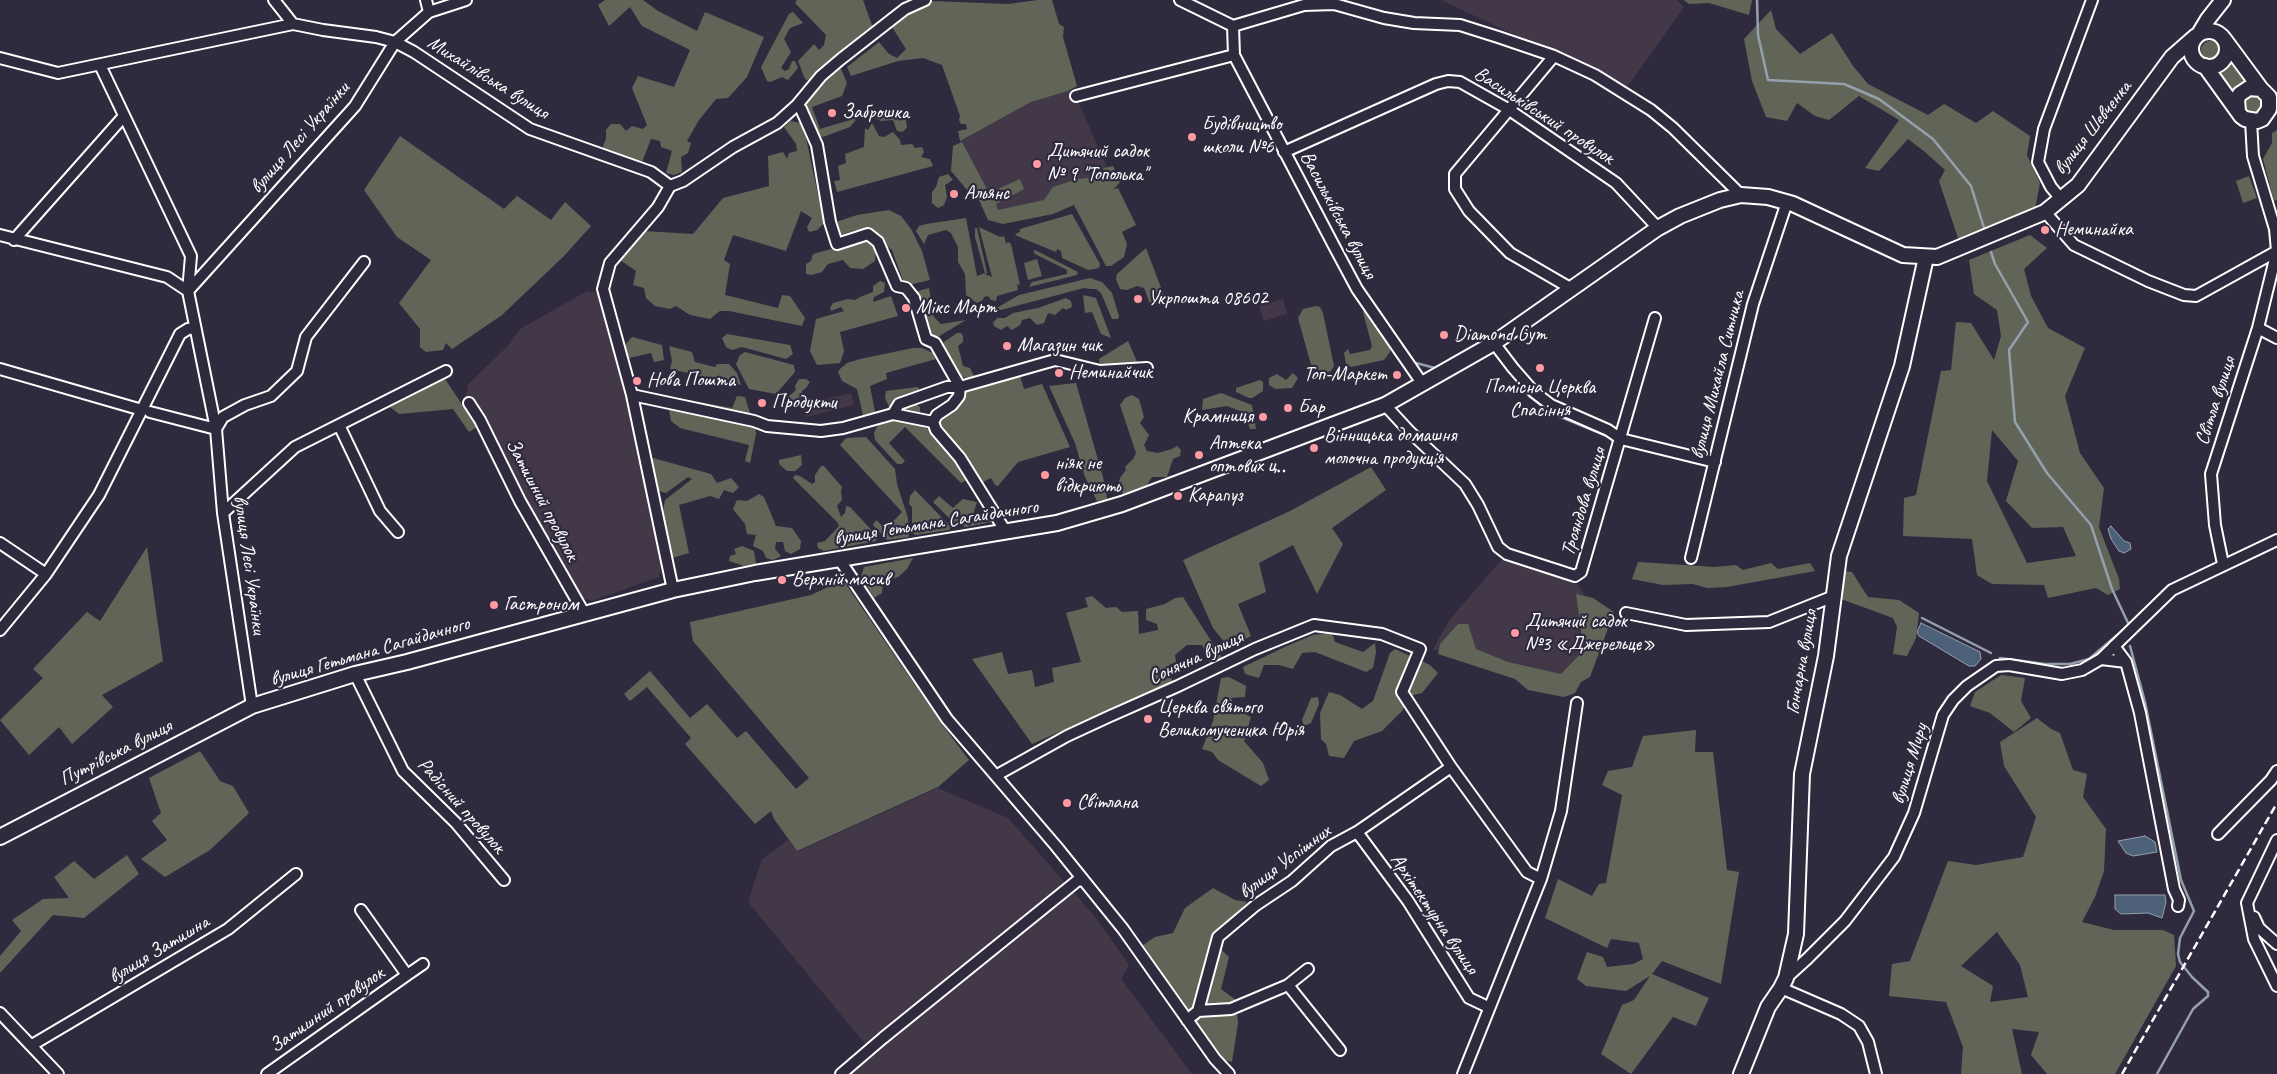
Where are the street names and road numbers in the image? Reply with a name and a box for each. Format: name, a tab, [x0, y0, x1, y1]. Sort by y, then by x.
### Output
street label: Михайлівська вулиця	[423, 31, 553, 125]
street label: Васильківський провулок	[1469, 62, 1619, 170]
street label: вулиця Шевченка	[2049, 76, 2137, 180]
street label: вулиця Лесі Українки	[245, 77, 355, 199]
street label: Васильківська вулиця	[1294, 147, 1382, 283]
street label: вулиця Михайла Ситника	[1685, 288, 1751, 462]
street label: Світла вулиця	[2190, 354, 2242, 448]
street label: Затишний провулок	[500, 435, 584, 565]
street label: Трояндова вулиця	[1556, 445, 1612, 559]
street label: вулиця Лесі Українки	[227, 494, 271, 636]
street label: вулиця Гетьмана Сагайдачного	[832, 495, 1040, 551]
street label: Гончарна вулиця	[1781, 608, 1823, 716]
street label: вулиця Гетьмана Сагайдачного	[268, 612, 472, 692]
street label: Сонячна вулиця	[1145, 626, 1247, 690]
street label: Путрівська вулиця	[56, 714, 176, 792]
street label: вулиця Миру	[1886, 721, 1934, 807]
street label: Радісний провулок	[412, 753, 510, 859]
street label: вулиця Успішних	[1234, 820, 1336, 904]
street label: Архітектурна вулиця	[1385, 849, 1483, 979]
street label: вулиця Затишна	[104, 911, 214, 989]
street label: Затишний провулок	[265, 962, 389, 1058]

